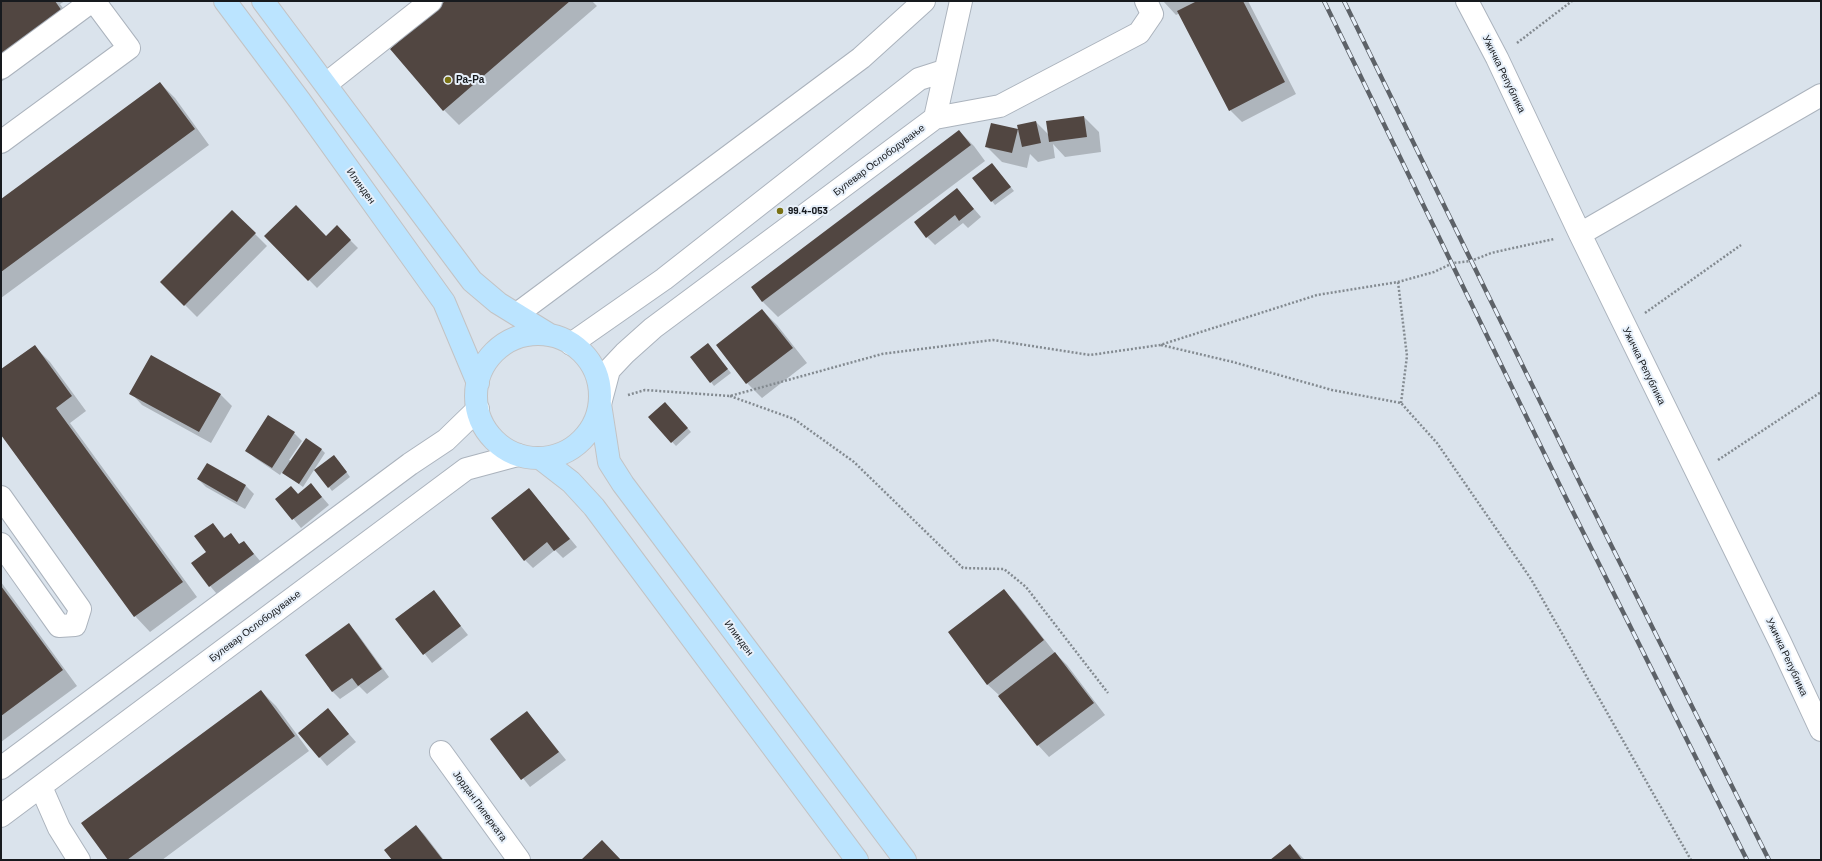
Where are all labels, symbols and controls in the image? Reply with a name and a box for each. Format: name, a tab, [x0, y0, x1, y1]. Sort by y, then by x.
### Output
street label: Ужичка Република	[1480, 33, 1528, 115]
place label: Ра-Ра	[456, 74, 484, 86]
marker: Ра-Ра	[443, 75, 453, 85]
street label: Булевар Ослободување	[831, 122, 927, 198]
street label: Илинден	[344, 166, 378, 206]
place label: 99.4-053	[788, 205, 828, 217]
marker: 99.4-053	[775, 206, 785, 216]
street label: Ужичка Република	[1620, 325, 1668, 407]
street label: Булевар Ослободување	[207, 588, 303, 664]
street label: Ужичка Република	[1764, 616, 1810, 698]
street label: Илинден	[722, 618, 756, 658]
street label: Јордан Пиперката	[450, 768, 510, 844]

